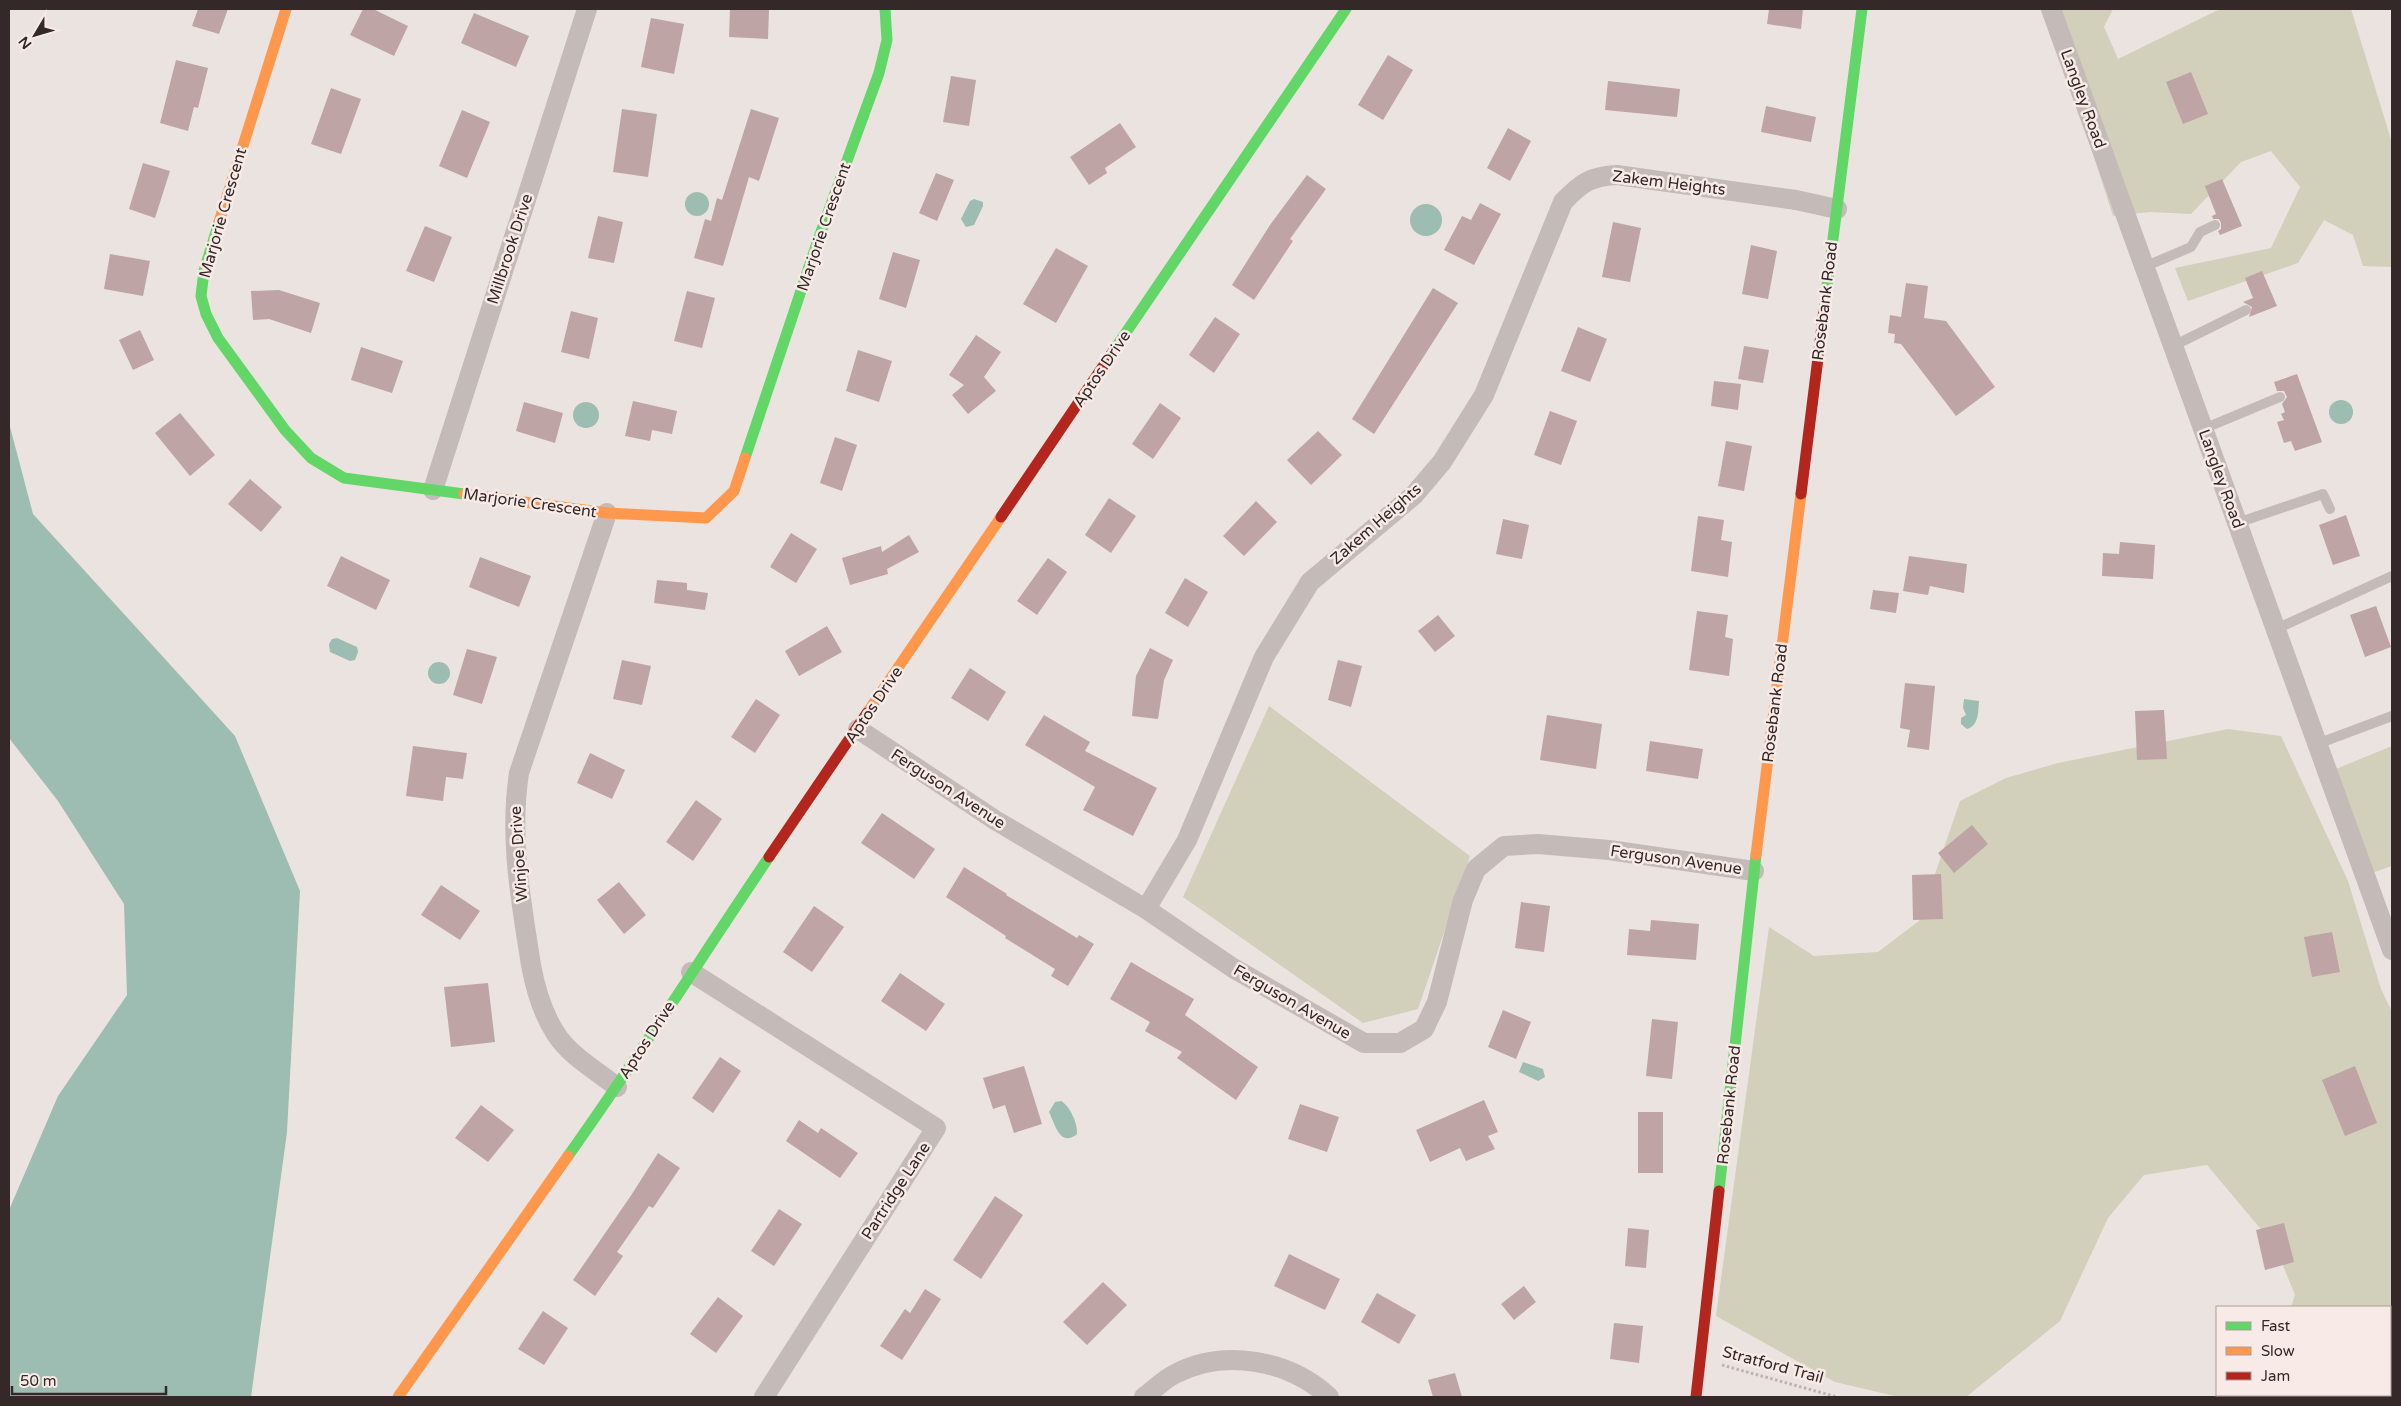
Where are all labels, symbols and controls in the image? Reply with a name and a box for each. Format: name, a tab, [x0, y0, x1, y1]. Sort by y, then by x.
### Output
north arrow	[10, 10, 60, 60]
text: N	[15, 33, 35, 52]
street label: Langley Road	[2056, 47, 2110, 151]
street label: Marjorie Crescent	[195, 146, 251, 280]
street label: Marjorie Crescent	[793, 160, 855, 294]
street label: Zakem Heights	[1611, 166, 1727, 200]
street label: Millbrook Drive	[483, 191, 537, 307]
street label: Rosebank Road	[1808, 240, 1842, 362]
street label: Aptos Drive	[1069, 327, 1135, 411]
street label: Langley Road	[2194, 427, 2248, 531]
street label: Zakem Heights	[1326, 479, 1426, 569]
street label: Marjorie Crescent	[462, 484, 598, 522]
street label: Rosebank Road	[1758, 642, 1792, 764]
street label: Aptos Drive	[841, 663, 907, 747]
street label: Ferguson Avenue	[887, 745, 1009, 833]
street label: Winjoe Drive	[506, 805, 532, 903]
street label: Ferguson Avenue	[1609, 841, 1743, 879]
street label: Ferguson Avenue	[1230, 960, 1354, 1044]
street label: Aptos Drive	[614, 997, 680, 1083]
street label: Rosebank Road	[1713, 1044, 1745, 1166]
street label: Partridge Lane	[857, 1139, 935, 1243]
legend	[2216, 1306, 2391, 1396]
text: Fast	[2261, 1317, 2291, 1335]
street label: Stratford Trail	[1720, 1342, 1826, 1388]
text: Slow	[2261, 1342, 2295, 1360]
scale bar	[12, 1364, 166, 1396]
text: Jam	[2261, 1367, 2290, 1385]
text: 50 m	[20, 1372, 57, 1390]

